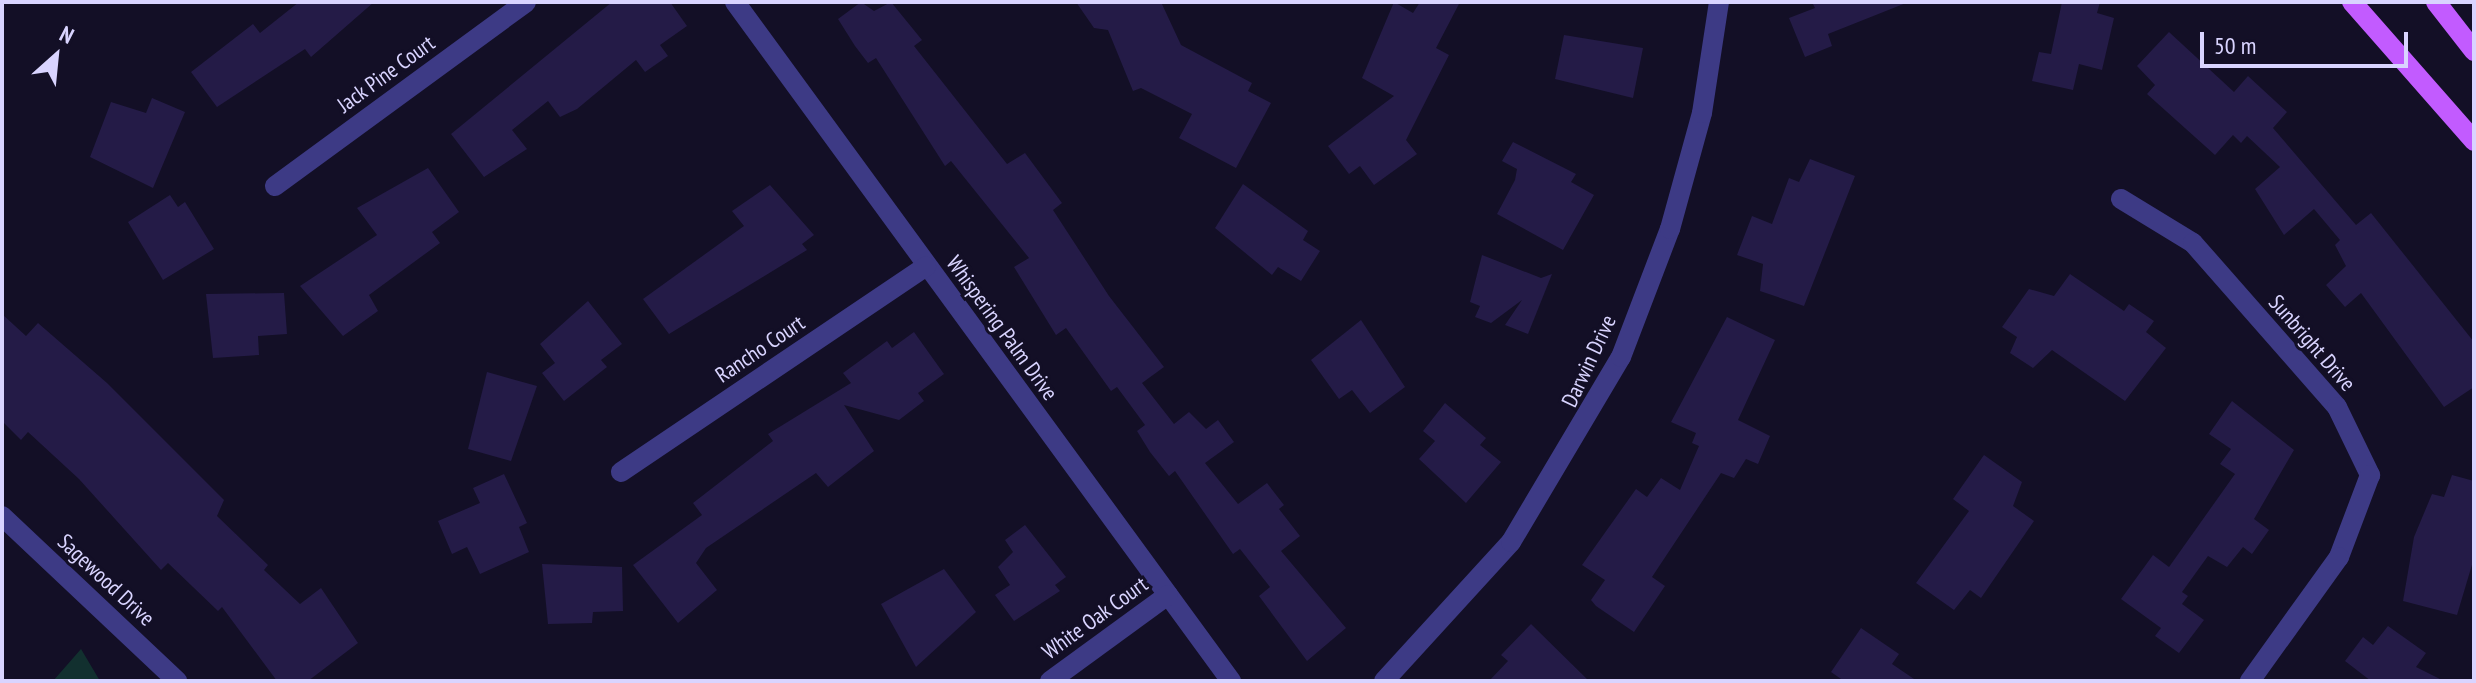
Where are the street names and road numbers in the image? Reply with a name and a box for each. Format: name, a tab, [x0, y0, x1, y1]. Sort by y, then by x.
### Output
street label: Jack Pine Court	[332, 30, 440, 118]
street label: Whispering Palm Drive	[941, 251, 1063, 405]
street label: Sunbright Drive	[2263, 289, 2361, 397]
street label: Rancho Court	[710, 310, 810, 388]
street label: Darwin Drive	[1556, 311, 1622, 411]
street label: Sagewood Drive	[52, 529, 160, 631]
street label: White Oak Court	[1037, 571, 1153, 665]

